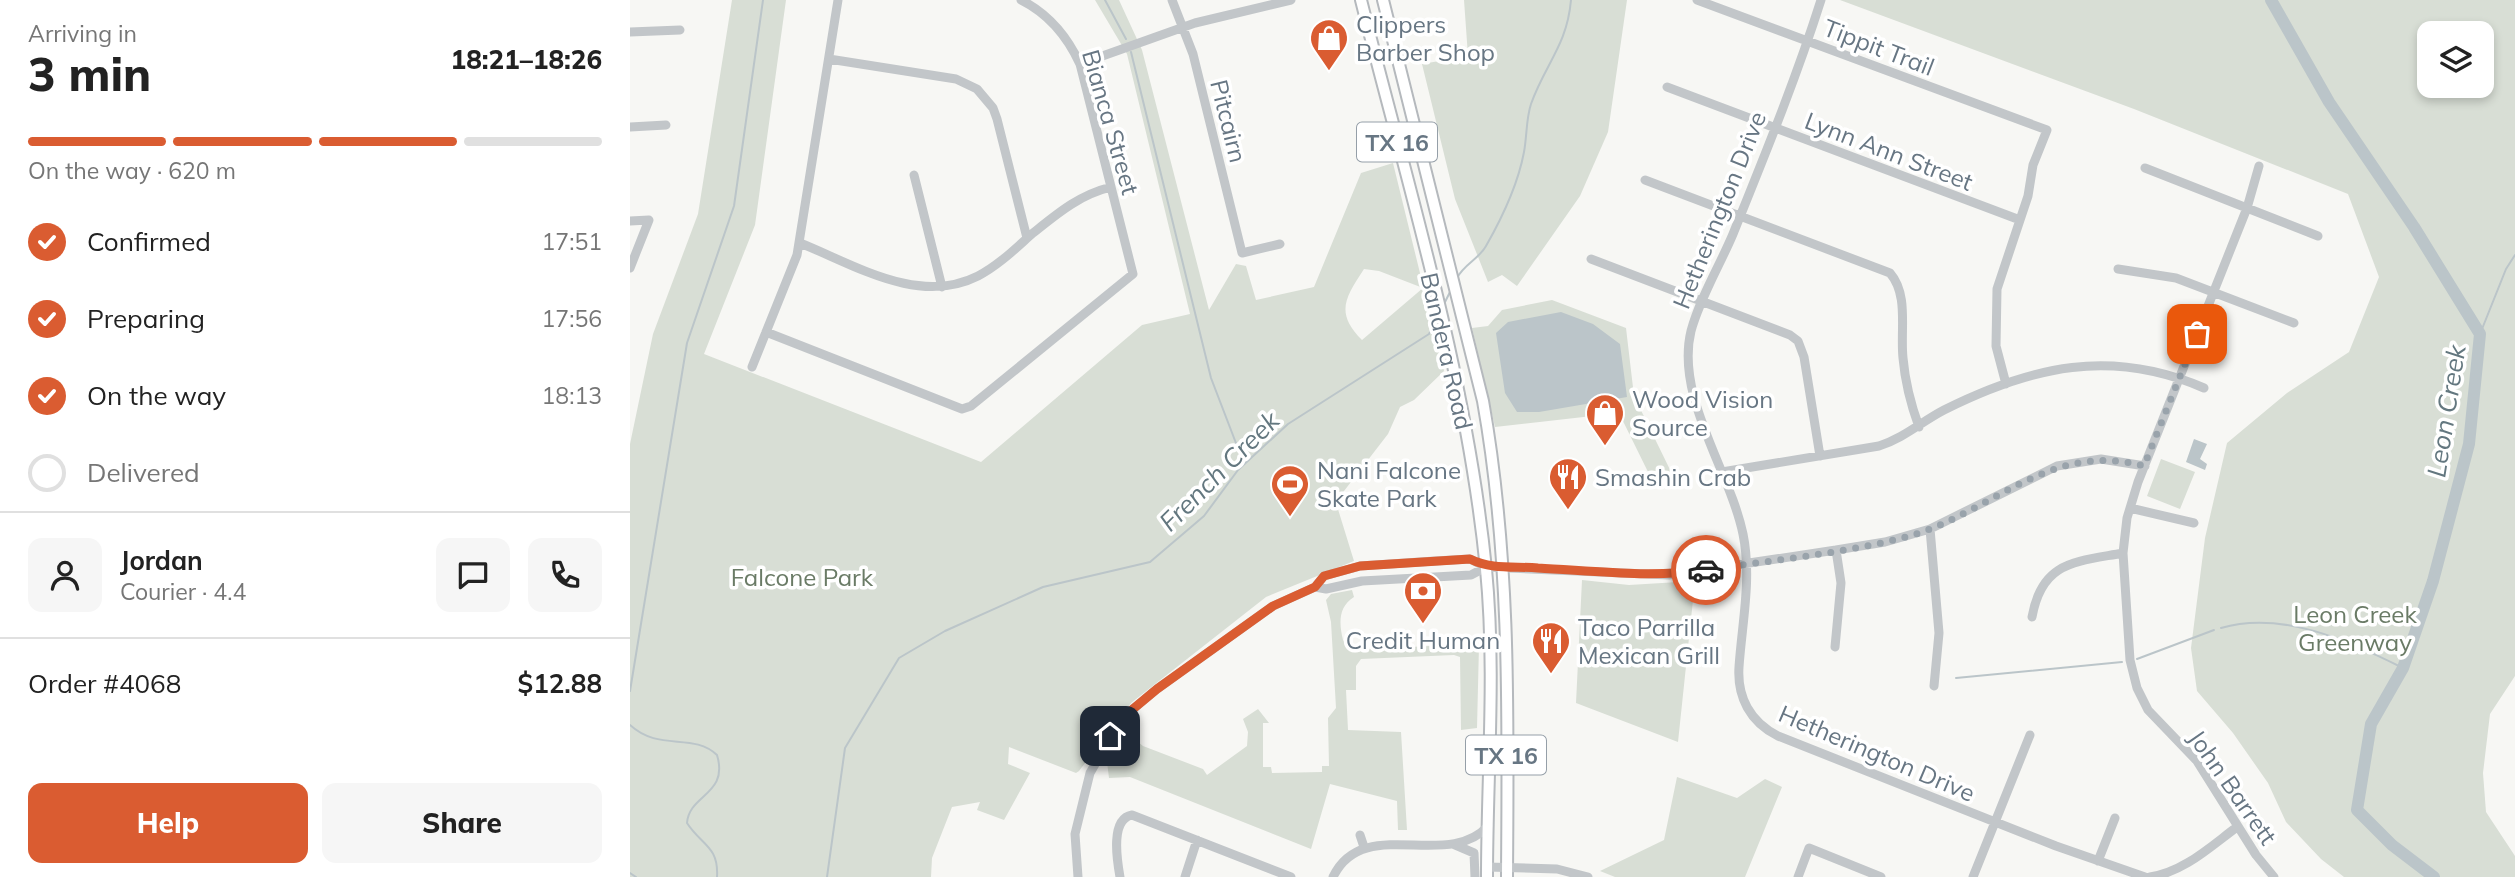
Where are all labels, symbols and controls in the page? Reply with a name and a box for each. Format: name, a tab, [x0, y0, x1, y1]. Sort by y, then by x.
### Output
place label: Clippers Barber Shop	[1356, 9, 1495, 67]
street label: Tippit Trail	[1819, 12, 1939, 82]
shop icon: Clippers Barber Shop	[1308, 17, 1350, 72]
text: Arriving in	[28, 19, 137, 48]
map controls	[2417, 21, 2494, 98]
button: layers	[2417, 21, 2494, 98]
text: 18:21–18:26	[451, 43, 602, 76]
text: 3 min	[28, 45, 151, 103]
street label: Bianca Street	[1076, 46, 1146, 198]
street label: Pitcairn	[1204, 76, 1254, 166]
street label: Lynn Ann Street	[1801, 105, 1977, 197]
street label: Hetherington Drive	[1666, 107, 1772, 313]
road number: TX 16	[1357, 122, 1437, 162]
text: On the way · 620 m	[28, 156, 236, 185]
icon: check	[28, 223, 66, 261]
text: Confirmed	[87, 225, 211, 258]
text: 17:51	[542, 227, 602, 256]
street label: Bandera Road	[1414, 270, 1480, 432]
icon: check	[28, 300, 66, 338]
text: Preparing	[87, 302, 205, 335]
text: 17:56	[542, 304, 602, 333]
pin	[2167, 304, 2227, 364]
icon: bag	[2178, 315, 2216, 353]
water label: Leon Creek	[2419, 342, 2473, 480]
icon: check	[28, 377, 66, 415]
text: On the way	[87, 379, 226, 412]
text: 18:13	[542, 381, 602, 410]
place label: Wood Vision Source	[1632, 384, 1773, 442]
shop icon: Wood Vision Source	[1584, 392, 1626, 447]
water label: French Creek	[1152, 404, 1286, 538]
place label: Nani Falcone Skate Park	[1317, 455, 1461, 513]
text: Delivered	[87, 456, 200, 489]
restaurant icon: Smashin Crab	[1547, 456, 1589, 511]
place label: Smashin Crab	[1595, 462, 1751, 492]
sports icon: Nani Falcone Skate Park	[1269, 463, 1311, 518]
courier	[1671, 535, 1741, 605]
button: person	[28, 538, 102, 612]
button: chat	[436, 538, 510, 612]
button: phone	[528, 538, 602, 612]
text: Jordan	[120, 544, 203, 577]
icon: car	[1687, 551, 1725, 589]
park label: Falcone Park	[731, 562, 874, 592]
bank icon: Credit Human	[1402, 570, 1444, 625]
text: Courier · 4.4	[120, 577, 246, 606]
park label: Leon Creek Greenway	[2293, 599, 2417, 657]
place label: Taco Parrilla Mexican Grill	[1578, 612, 1720, 670]
restaurant icon: Taco Parrilla Mexican Grill	[1530, 620, 1572, 675]
place label: Credit Human	[1346, 625, 1500, 655]
text: Order #4068	[28, 667, 181, 700]
text: $12.88	[518, 667, 602, 700]
street label: Hetherington Drive	[1774, 698, 1980, 808]
pin	[1080, 706, 1140, 766]
icon: home	[1091, 717, 1129, 755]
street label: John Barrett	[2182, 724, 2284, 850]
road number: TX 16	[1466, 736, 1546, 775]
button: Help	[28, 783, 308, 863]
button: Share	[322, 783, 602, 863]

